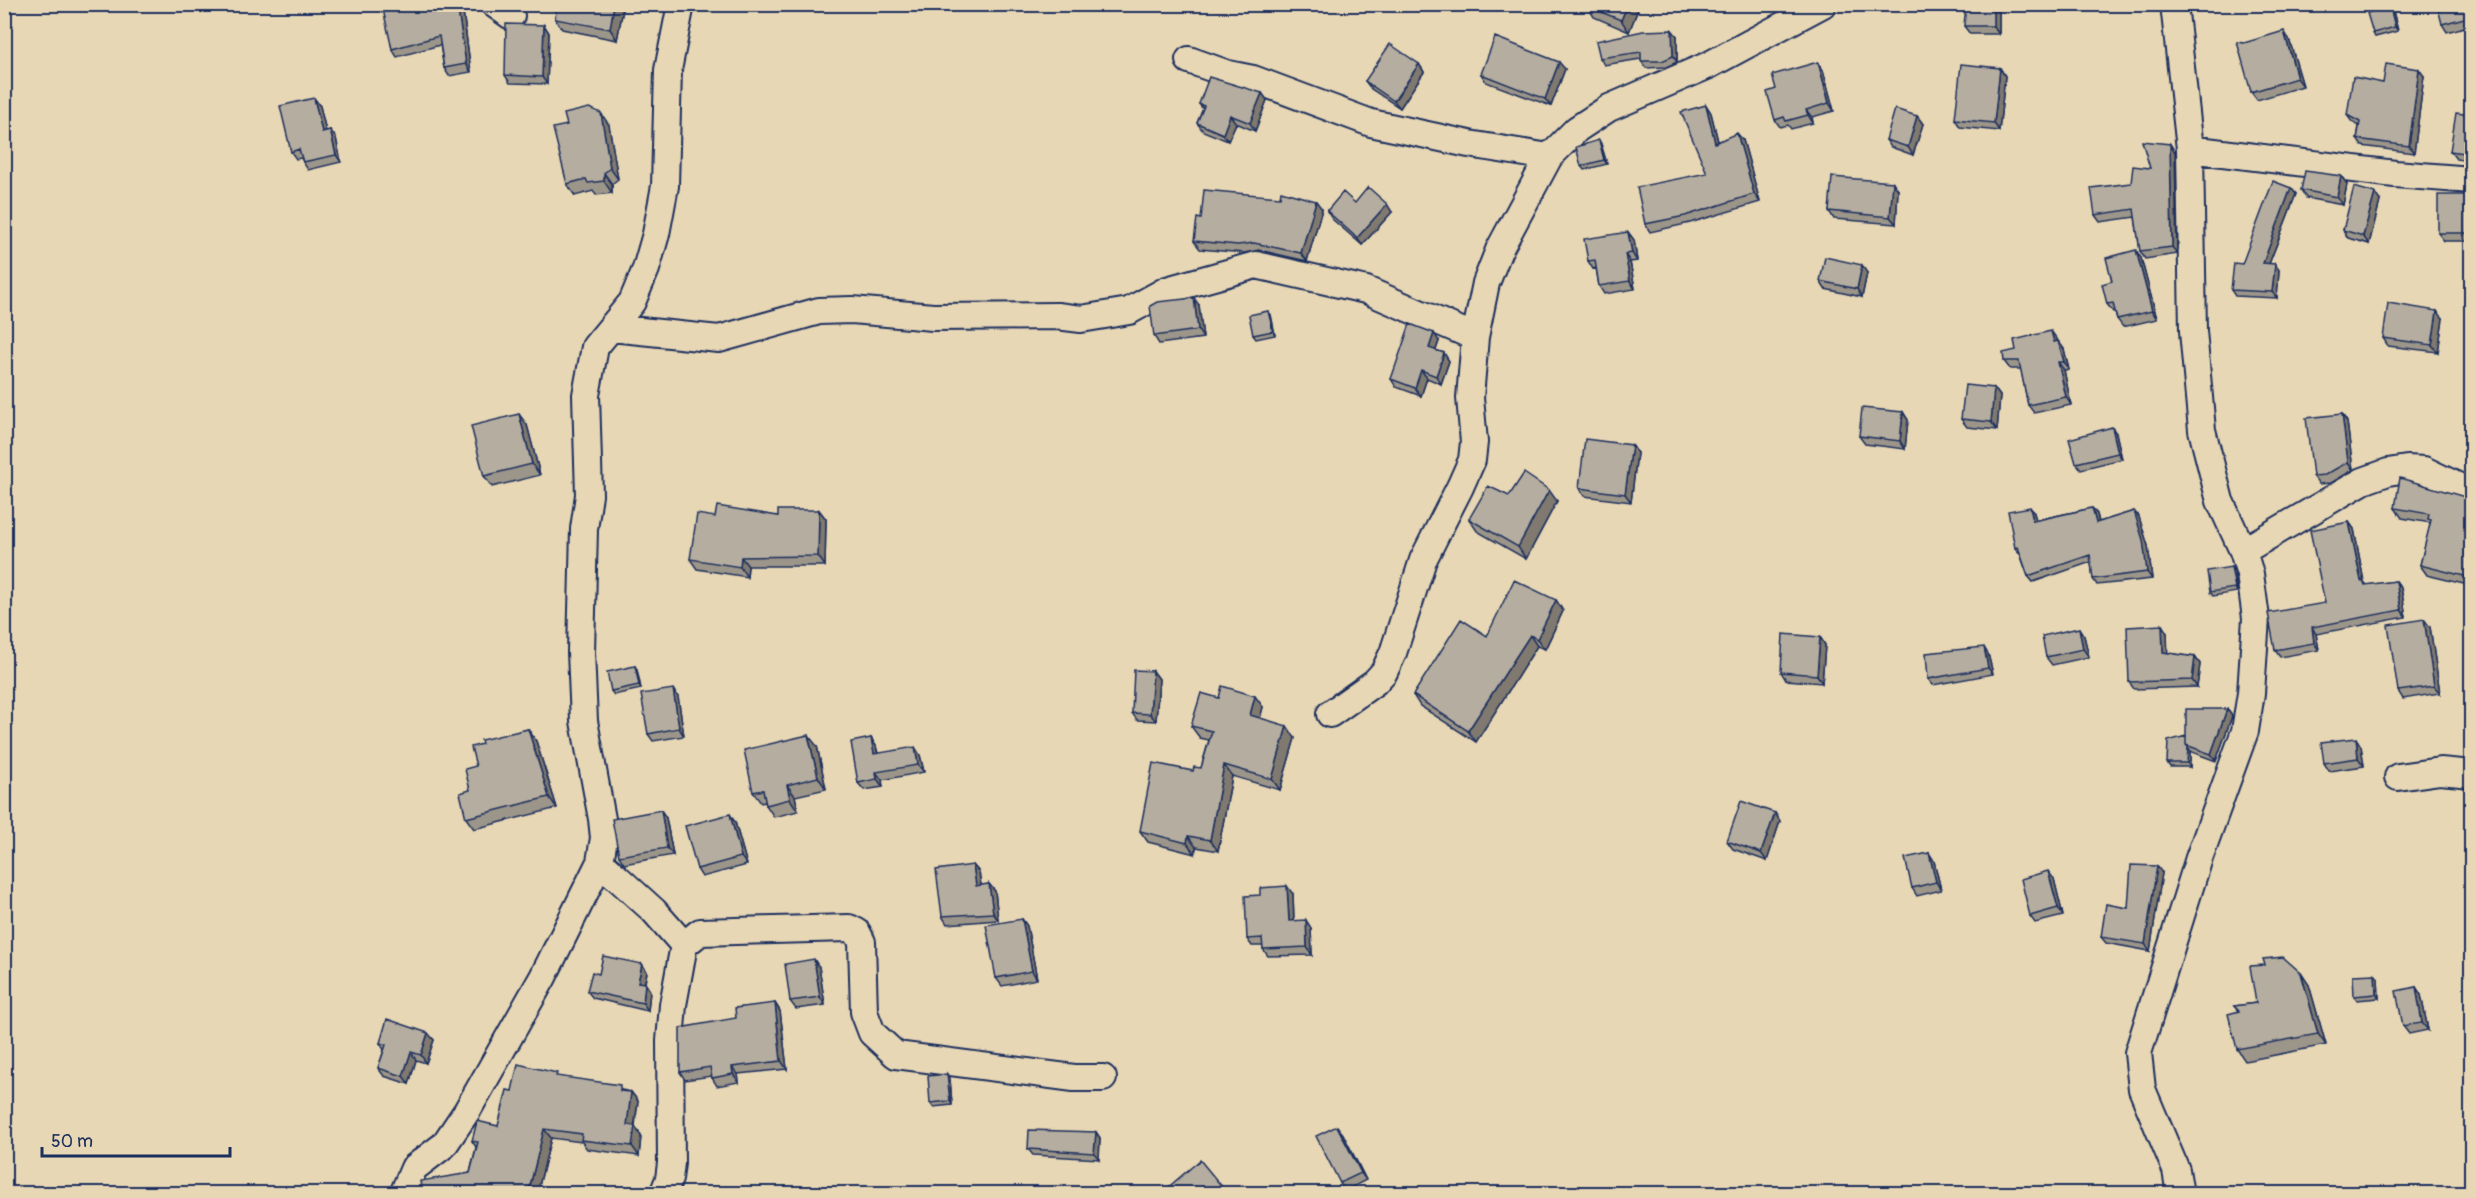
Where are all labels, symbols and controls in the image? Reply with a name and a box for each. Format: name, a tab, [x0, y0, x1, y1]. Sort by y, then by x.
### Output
scale bar	[42, 1120, 230, 1158]
text: 50 m	[51, 1130, 93, 1153]

